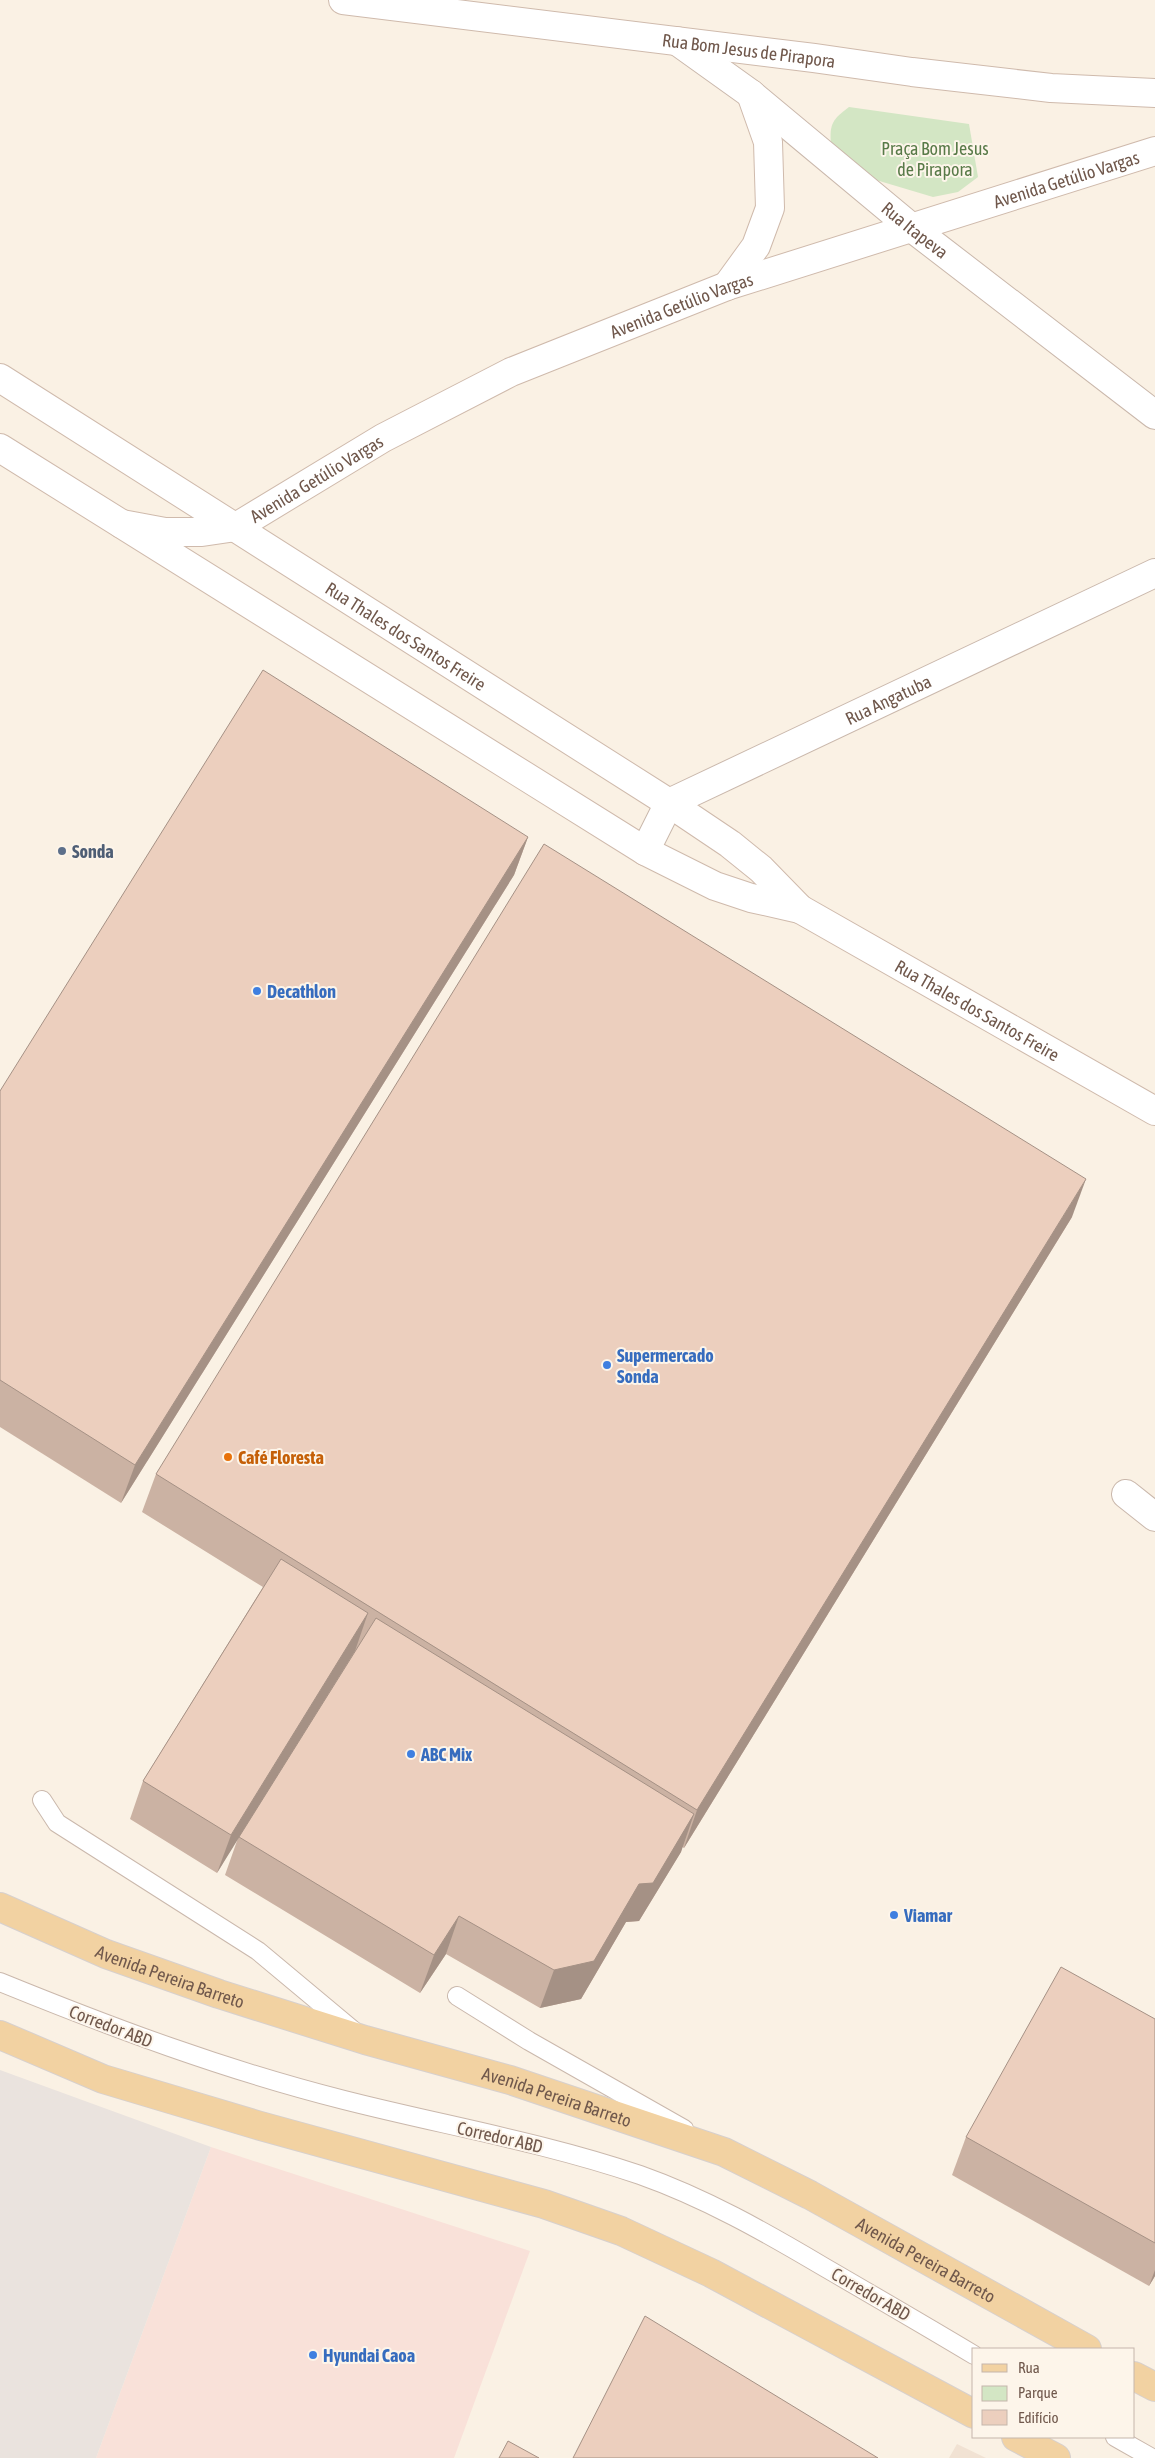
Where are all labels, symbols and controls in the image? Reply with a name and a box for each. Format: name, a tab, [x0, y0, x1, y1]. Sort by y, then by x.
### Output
street label: Rua Bom Jesus de Pirapora	[661, 29, 837, 71]
park label: Praça Bom Jesus de Pirapora	[881, 138, 989, 180]
street label: Avenida Getúlio Vargas	[991, 146, 1142, 212]
street label: Rua Itapeva	[878, 197, 952, 263]
street label: Avenida Getúlio Vargas	[607, 268, 755, 342]
street label: Avenida Getúlio Vargas	[246, 430, 387, 527]
street label: Rua Thales dos Santos Freire	[322, 577, 490, 695]
street label: Rua Angatuba	[842, 670, 934, 729]
place label: Sonda	[72, 841, 114, 862]
marker: Sonda	[56, 845, 68, 857]
street label: Rua Thales dos Santos Freire	[892, 955, 1063, 1065]
place label: Decathlon	[267, 981, 336, 1002]
marker: Decathlon	[251, 985, 263, 997]
place label: Supermercado Sonda	[617, 1345, 714, 1387]
marker: Supermercado Sonda	[601, 1359, 613, 1371]
place label: Café Floresta	[238, 1447, 324, 1468]
marker: Café Floresta	[222, 1451, 234, 1463]
place label: ABC Mix	[420, 1744, 473, 1765]
marker: ABC Mix	[405, 1748, 417, 1760]
place label: Viamar	[903, 1905, 953, 1926]
marker: Viamar	[888, 1909, 900, 1921]
street label: Avenida Pereira Barreto	[93, 1940, 247, 2012]
street label: Corredor ABD	[66, 2001, 156, 2051]
street label: Avenida Pereira Barreto	[480, 2062, 634, 2131]
street label: Corredor ABD	[455, 2117, 545, 2157]
street label: Avenida Pereira Barreto	[853, 2212, 999, 2307]
street label: Corredor ABD	[828, 2263, 914, 2325]
place label: Hyundai Caoa	[323, 2345, 415, 2366]
legend	[972, 2348, 1135, 2438]
marker: Hyundai Caoa	[307, 2349, 319, 2361]
text: Rua	[1018, 2359, 1040, 2376]
text: Parque	[1018, 2384, 1058, 2401]
text: Edifício	[1018, 2409, 1059, 2426]

